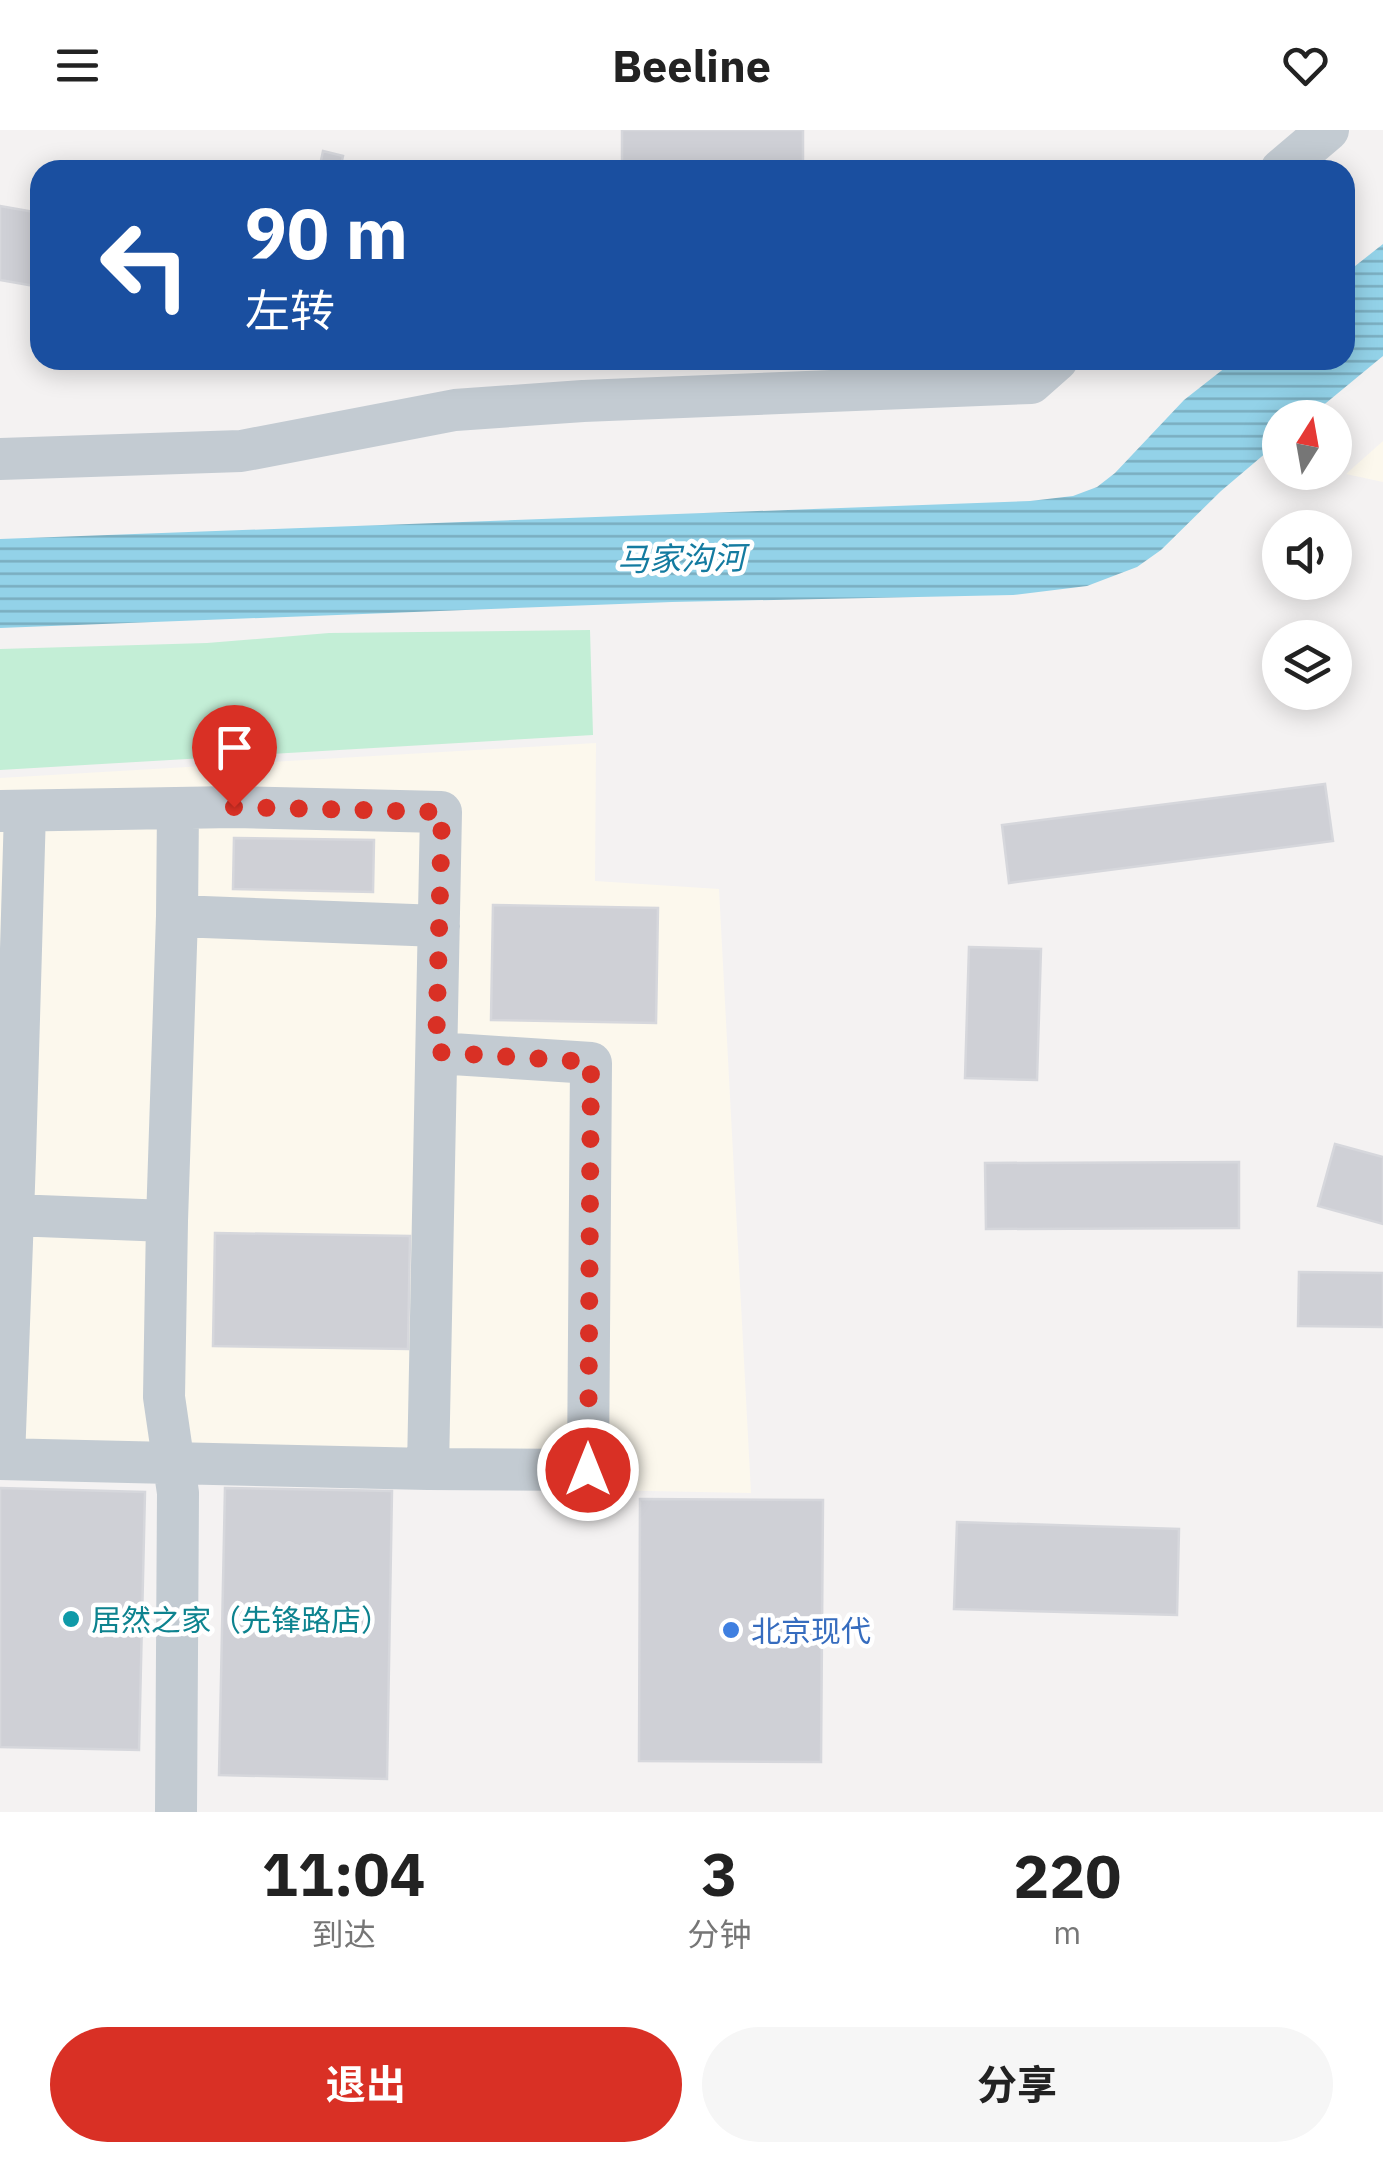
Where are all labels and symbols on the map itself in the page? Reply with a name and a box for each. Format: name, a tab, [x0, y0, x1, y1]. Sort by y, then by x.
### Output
north arrow	[1262, 400, 1352, 490]
water label: 马家沟河	[617, 536, 751, 580]
pin	[192, 705, 277, 808]
position arrow	[536, 1418, 640, 1522]
place label: 居然之家（先锋路店）	[91, 1600, 391, 1639]
marker: 居然之家（先锋路店）	[60, 1608, 82, 1630]
place label: 北京现代	[751, 1611, 871, 1650]
marker: 北京现代	[720, 1619, 742, 1641]

